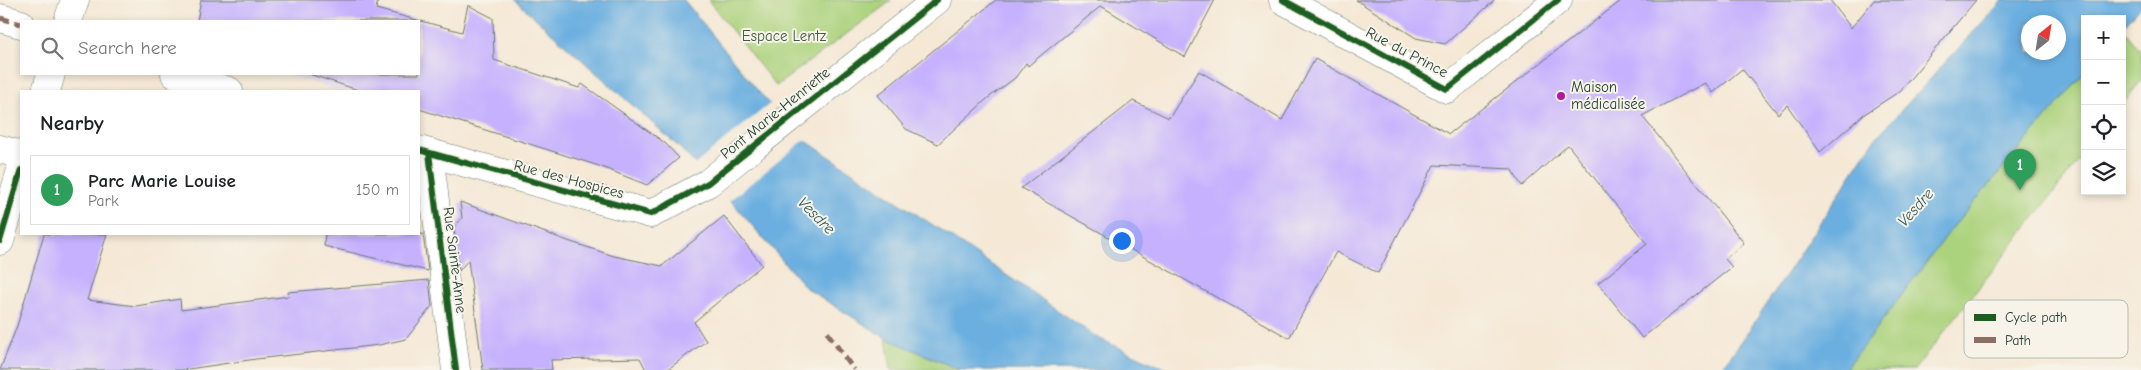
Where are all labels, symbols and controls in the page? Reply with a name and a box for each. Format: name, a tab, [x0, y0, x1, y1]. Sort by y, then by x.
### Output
north arrow	[2021, 15, 2066, 60]
map controls	[2081, 15, 2126, 195]
button: +	[2081, 15, 2126, 60]
search box	[20, 20, 420, 75]
street label: Rue du Prince	[1363, 23, 1452, 81]
park label: Espace Lentz	[742, 27, 827, 45]
icon: search	[38, 34, 66, 62]
text: Search here	[78, 37, 177, 59]
button: −	[2081, 60, 2126, 105]
street label: Pont Marie-Henriette	[717, 63, 834, 163]
place label: Maison médicalisée	[1571, 78, 1646, 113]
marker: Maison médicalisée	[1555, 90, 1567, 102]
button: locate	[2081, 105, 2126, 150]
text: Nearby	[40, 111, 104, 135]
pin: 1	[2004, 149, 2036, 190]
button: layers	[2081, 150, 2126, 195]
street label: Rue des Hospices	[512, 156, 626, 202]
text: Parc Marie Louise	[88, 170, 236, 192]
text: 1	[54, 181, 60, 199]
text: 150 m	[356, 181, 399, 199]
water label: Vesdre	[1894, 185, 1937, 230]
text: Park	[88, 192, 119, 210]
water label: Vesdre	[794, 193, 839, 238]
street label: Rue Sainte-Anne	[440, 206, 471, 315]
your location	[1109, 228, 1135, 254]
legend	[1964, 300, 2128, 358]
text: Cycle path	[2005, 309, 2067, 326]
text: Path	[2005, 332, 2031, 349]

